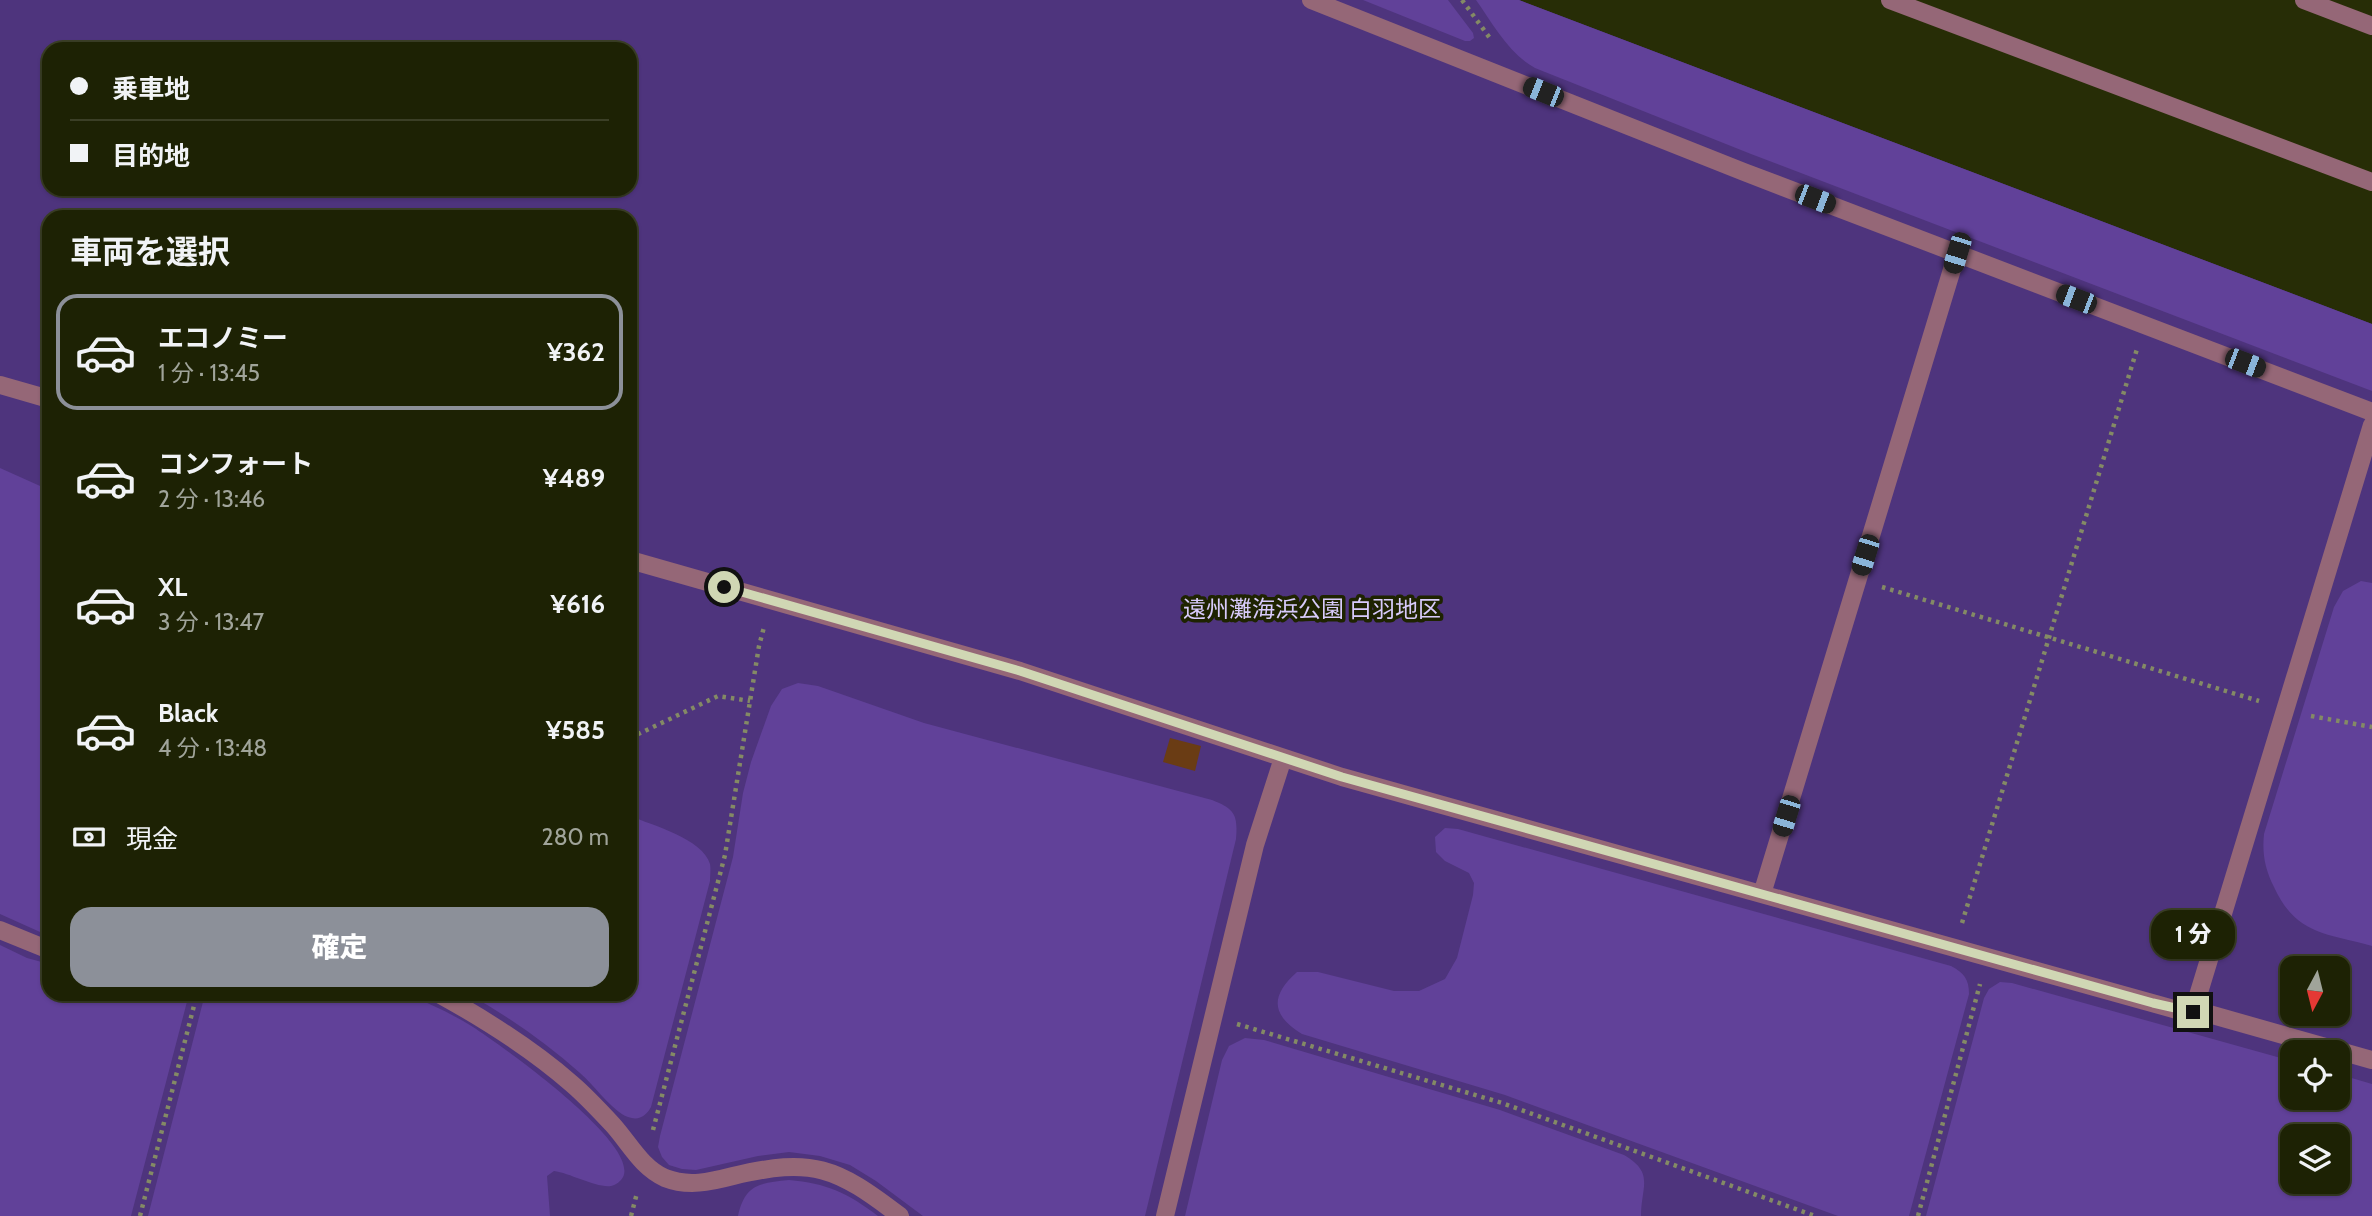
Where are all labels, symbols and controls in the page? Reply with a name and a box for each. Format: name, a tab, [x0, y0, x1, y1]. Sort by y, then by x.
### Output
text: 乗車地	[112, 73, 190, 105]
car	[1520, 74, 1567, 110]
text: 目的地	[112, 140, 190, 172]
car	[1792, 182, 1839, 216]
car	[1941, 230, 1974, 276]
text: 車両を選択	[70, 232, 230, 271]
car	[2053, 282, 2100, 316]
icon: car	[74, 321, 137, 384]
text: エコノミー	[158, 322, 288, 354]
text: ¥362	[547, 336, 605, 368]
car	[2222, 346, 2269, 380]
text: 1 分 · 13:45	[158, 359, 260, 387]
icon: car	[74, 447, 137, 510]
text: コンフォート	[158, 448, 313, 480]
text: ¥489	[543, 462, 605, 494]
text: 2 分 · 13:46	[158, 485, 265, 513]
car	[1849, 532, 1882, 578]
text: XL	[158, 571, 187, 603]
route start	[708, 571, 740, 603]
icon: car	[74, 573, 137, 636]
text: ¥616	[550, 588, 605, 620]
park label: 遠州灘海浜公園 白羽地区	[1183, 595, 1441, 623]
text: 3 分 · 13:47	[158, 608, 264, 636]
text: Black	[158, 697, 218, 729]
icon: car	[74, 699, 137, 762]
text: ¥585	[546, 714, 605, 746]
text: 4 分 · 13:48	[158, 734, 267, 762]
car	[1770, 793, 1803, 839]
icon: cash	[70, 818, 108, 856]
text: 現金	[126, 823, 178, 855]
text: 280 m	[542, 823, 609, 851]
button: 確定	[70, 907, 609, 987]
callout: 1 分	[2151, 911, 2235, 960]
text: 1 分	[2175, 920, 2211, 948]
north arrow	[2280, 956, 2350, 1026]
map controls	[2280, 956, 2350, 1194]
route end	[2177, 996, 2209, 1028]
button: locate	[2280, 1040, 2350, 1110]
button: layers	[2280, 1124, 2350, 1194]

